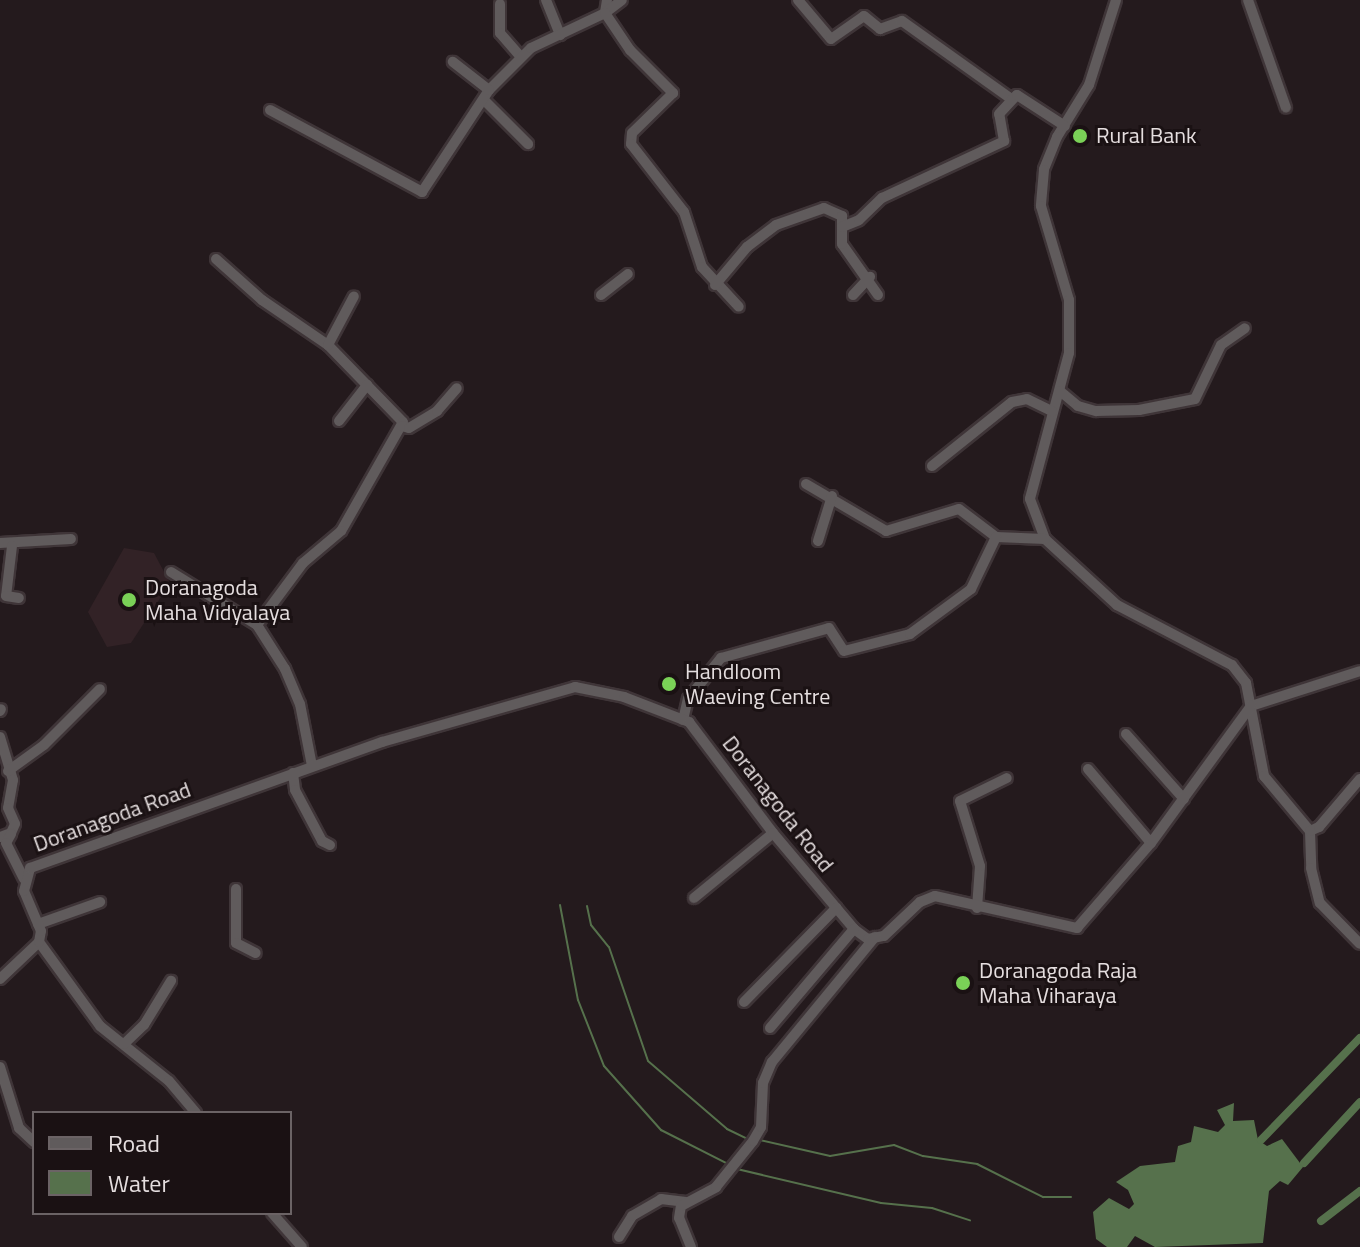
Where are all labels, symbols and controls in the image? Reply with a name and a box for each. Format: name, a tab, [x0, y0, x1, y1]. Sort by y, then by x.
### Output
place label: Rural Bank	[1096, 123, 1197, 149]
marker: Rural Bank	[1071, 127, 1089, 145]
place label: Doranagoda Maha Vidyalaya	[145, 574, 290, 626]
marker: Doranagoda Maha Vidyalaya	[120, 591, 138, 609]
place label: Handloom Waeving Centre	[685, 658, 830, 710]
marker: Handloom Waeving Centre	[660, 675, 678, 693]
street label: Doranagoda Road	[717, 731, 839, 877]
street label: Doranagoda Road	[30, 776, 194, 858]
place label: Doranagoda Raja Maha Viharaya	[979, 957, 1137, 1008]
marker: Doranagoda Raja Maha Viharaya	[954, 974, 972, 992]
legend	[32, 1111, 292, 1215]
text: Road	[108, 1125, 160, 1161]
text: Water	[108, 1165, 170, 1201]

